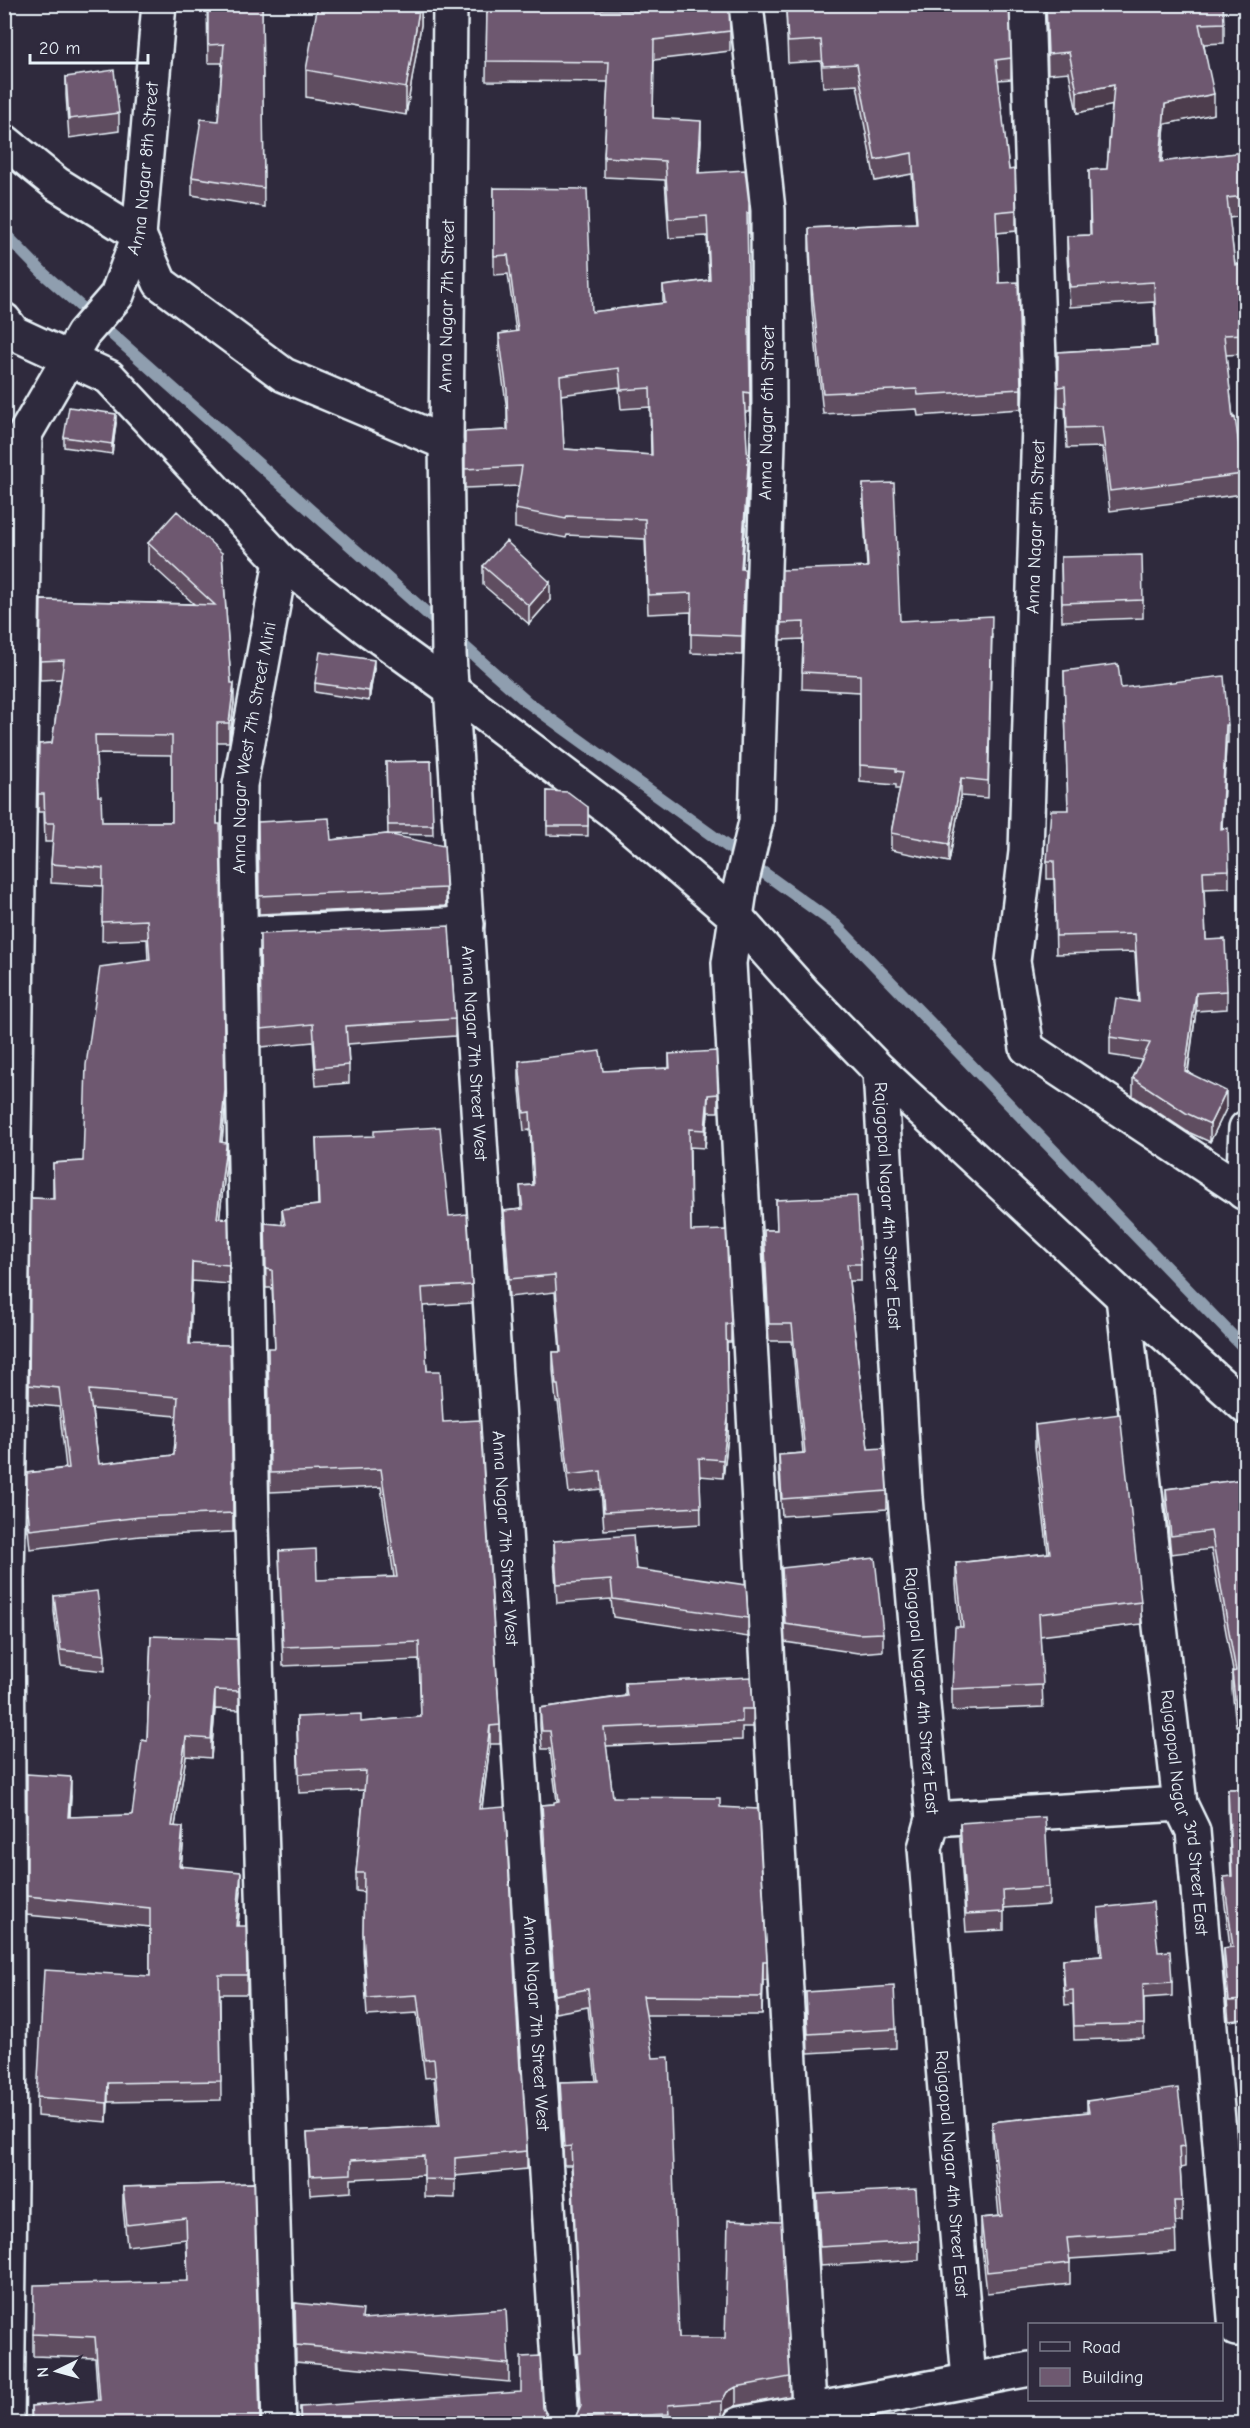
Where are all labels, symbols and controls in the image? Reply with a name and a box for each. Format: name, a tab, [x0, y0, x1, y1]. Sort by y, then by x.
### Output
scale bar	[30, 27, 148, 65]
text: 20 m	[39, 38, 80, 59]
street label: Anna Nagar 8th Street	[122, 80, 163, 258]
street label: Anna Nagar 7th Street	[435, 218, 459, 393]
street label: Anna Nagar 6th Street	[755, 325, 779, 500]
street label: Anna Nagar 5th Street	[1022, 439, 1050, 615]
street label: Anna Nagar West 7th Street Mini	[228, 620, 280, 874]
street label: Anna Nagar 7th Street West	[457, 945, 492, 1162]
street label: Rajagopal Nagar 4th Street East	[870, 1081, 906, 1331]
street label: Anna Nagar 7th Street West	[488, 1430, 523, 1647]
street label: Rajagopal Nagar 4th Street East	[901, 1566, 943, 1816]
street label: Rajagopal Nagar 3rd Street East	[1157, 1689, 1213, 1937]
street label: Anna Nagar 7th Street West	[519, 1915, 554, 2132]
street label: Rajagopal Nagar 4th Street East	[931, 2049, 973, 2299]
legend	[1028, 2323, 1223, 2401]
text: Road	[1082, 2337, 1121, 2358]
north arrow	[27, 2341, 87, 2401]
text: N	[34, 2366, 52, 2378]
text: Building	[1082, 2367, 1144, 2388]

